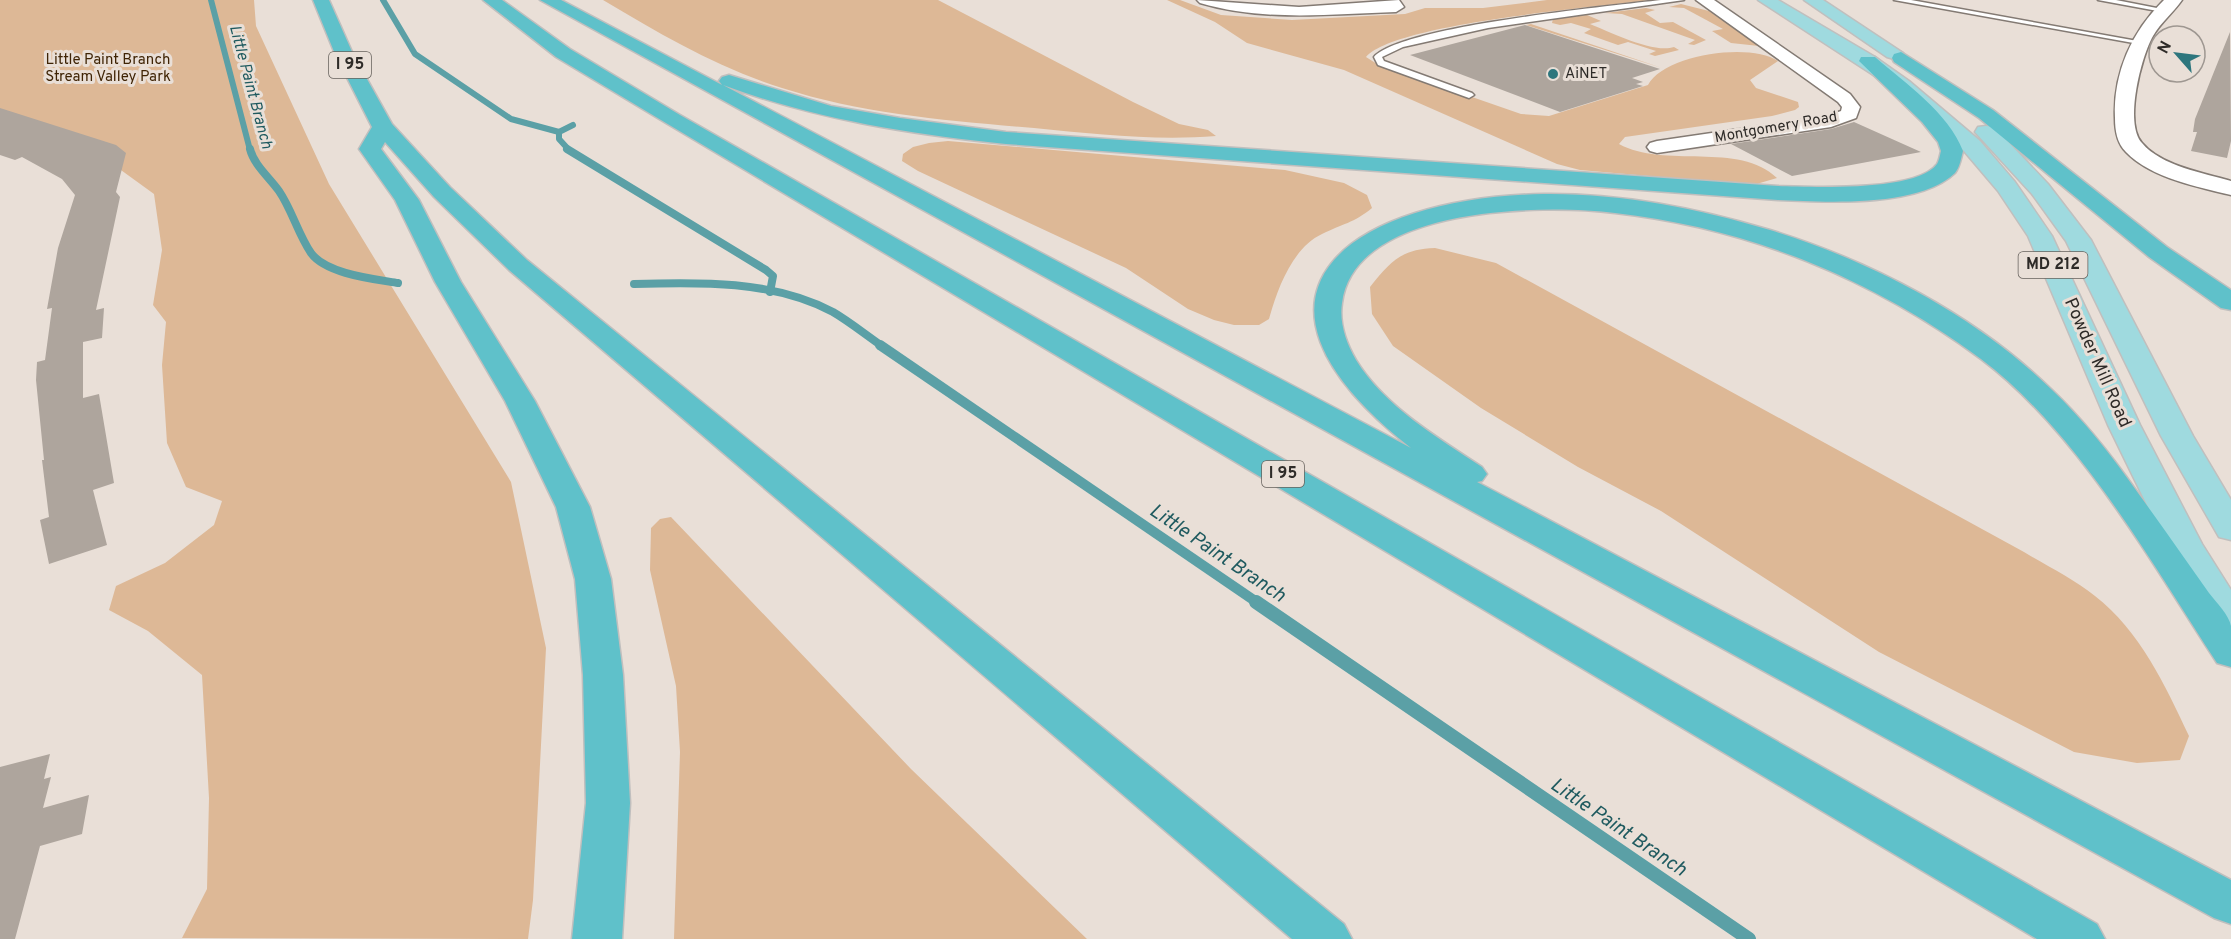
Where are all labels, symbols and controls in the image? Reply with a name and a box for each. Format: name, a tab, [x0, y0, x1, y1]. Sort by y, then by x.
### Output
water label: Little Paint Branch	[224, 23, 276, 151]
north arrow	[2147, 24, 2207, 84]
text: N	[2154, 38, 2177, 58]
park label: Little Paint Branch Stream Valley Park	[45, 51, 171, 87]
road number: I 95	[329, 52, 371, 78]
place label: AiNET	[1565, 65, 1607, 84]
marker: AiNET	[1546, 67, 1560, 81]
street label: Montgomery Road	[1713, 108, 1839, 148]
road number: MD 212	[2018, 252, 2088, 278]
street label: Powder Mill Road	[2058, 295, 2136, 431]
road number: I 95	[1262, 461, 1304, 487]
water label: Little Paint Branch	[1144, 499, 1290, 609]
water label: Little Paint Branch	[1545, 773, 1691, 883]

